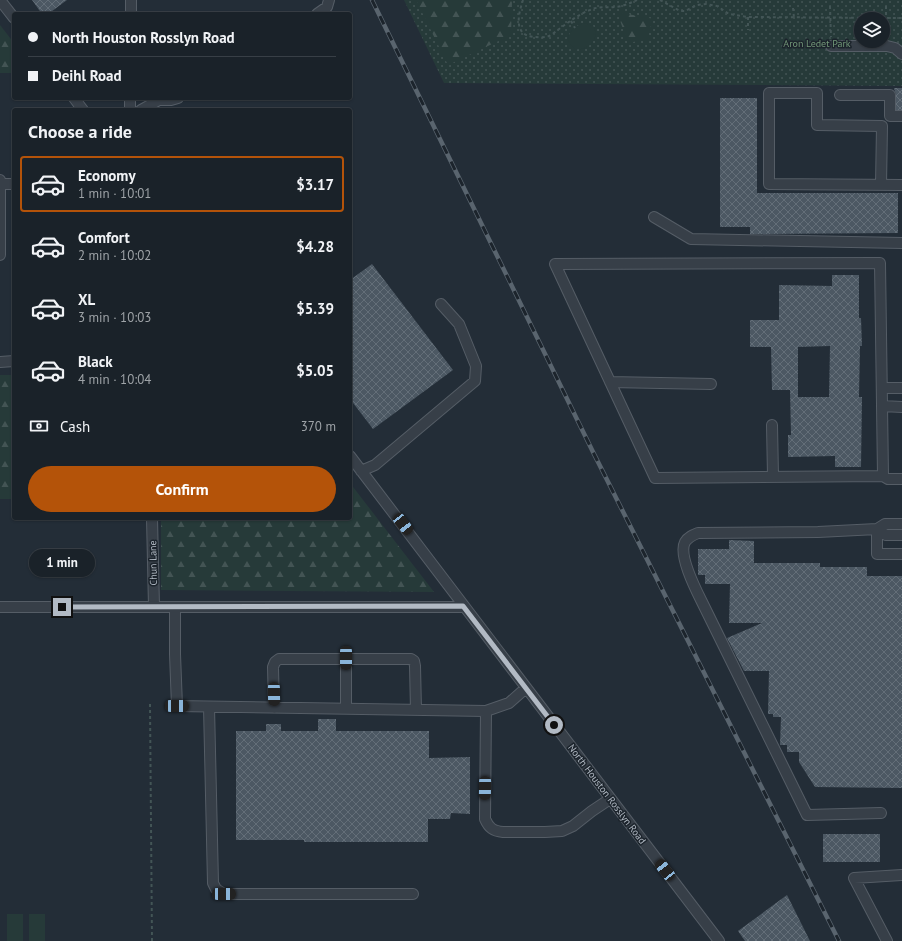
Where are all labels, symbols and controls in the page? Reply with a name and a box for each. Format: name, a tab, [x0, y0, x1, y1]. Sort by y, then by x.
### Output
map controls	[854, 12, 890, 48]
button: layers	[854, 12, 890, 48]
text: North Houston Rosslyn Road	[52, 28, 235, 47]
park label: Aron Ledet Park	[783, 37, 851, 50]
text: Deihl Road	[52, 66, 122, 85]
text: Choose a ride	[28, 120, 132, 143]
icon: car	[30, 166, 66, 202]
text: Economy	[78, 166, 136, 185]
text: $3.17	[296, 175, 334, 194]
text: 1 min · 10:01	[78, 185, 151, 202]
icon: car	[30, 228, 66, 264]
text: Comfort	[78, 228, 130, 247]
text: $4.28	[296, 237, 334, 256]
text: 2 min · 10:02	[78, 247, 151, 264]
icon: car	[30, 290, 66, 326]
text: XL	[78, 290, 95, 309]
text: $5.39	[296, 299, 334, 318]
text: 3 min · 10:03	[78, 309, 151, 326]
icon: car	[30, 352, 66, 388]
text: Black	[78, 352, 113, 371]
text: $5.05	[296, 361, 334, 380]
text: 4 min · 10:04	[78, 371, 151, 388]
icon: cash	[28, 415, 50, 437]
text: Cash	[60, 417, 90, 436]
text: 370 m	[301, 418, 336, 435]
button: Confirm	[28, 466, 336, 512]
car	[391, 511, 415, 537]
street label: Chun Lane	[146, 540, 160, 586]
callout: 1 min	[29, 549, 95, 577]
text: 1 min	[46, 554, 78, 571]
route end	[53, 598, 71, 616]
car	[340, 646, 352, 670]
car	[268, 682, 280, 706]
car	[165, 700, 189, 712]
route start	[545, 716, 563, 734]
street label: North Houston Rosslyn Road	[565, 741, 649, 847]
car	[479, 776, 491, 800]
car	[653, 857, 677, 883]
car	[212, 888, 236, 900]

